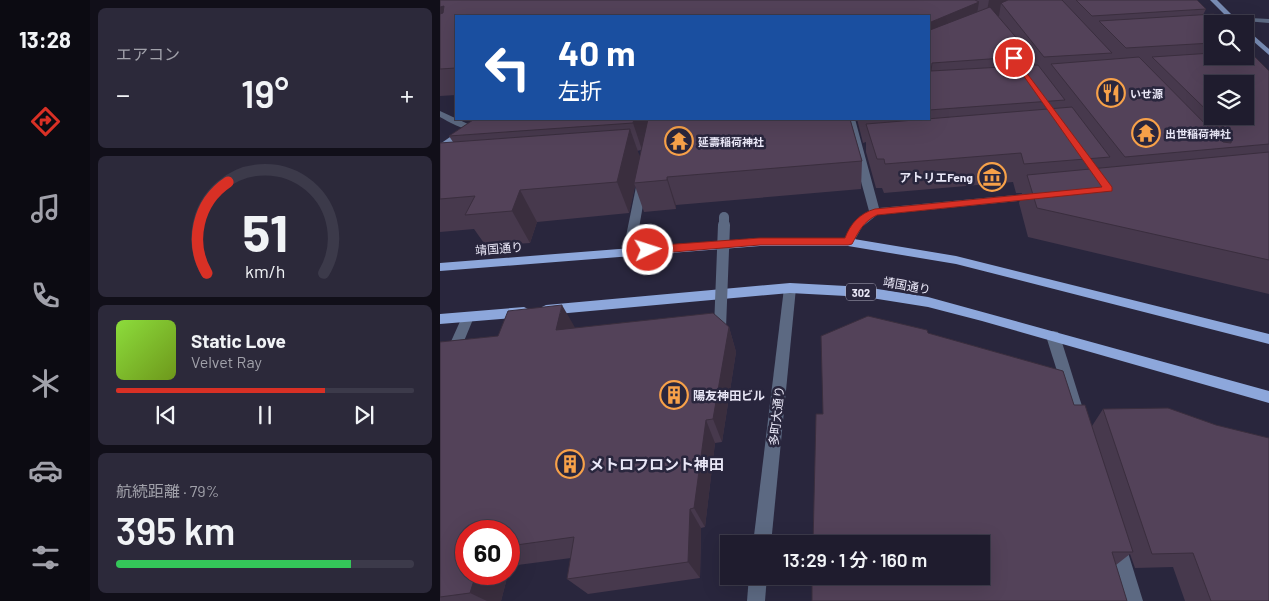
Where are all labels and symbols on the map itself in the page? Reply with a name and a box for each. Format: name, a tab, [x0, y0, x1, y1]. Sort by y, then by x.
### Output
pin	[993, 37, 1035, 79]
restaurant icon: いせ源	[1096, 78, 1126, 108]
place label: いせ源	[1130, 87, 1163, 100]
temple icon: 出世稲荷神社	[1131, 118, 1161, 148]
temple icon: 延壽稲荷神社	[664, 126, 694, 156]
place label: 出世稲荷神社	[1165, 127, 1231, 140]
place label: 延壽稲荷神社	[698, 135, 764, 148]
museum icon: アトリエFeng	[977, 162, 1007, 192]
place label: アトリエFeng	[899, 170, 973, 184]
position arrow	[621, 223, 673, 275]
street label: 靖国通り	[474, 239, 524, 257]
street label: 靖国通り	[882, 274, 932, 296]
road number: 302	[846, 284, 876, 300]
building icon: 陽友神田ビル	[659, 380, 689, 410]
street label: 多町大通り	[766, 385, 786, 447]
place label: 陽友神田ビル	[693, 388, 765, 402]
building icon: メトロフロント神田	[555, 449, 585, 479]
place label: メトロフロント神田	[589, 455, 724, 473]
speed limit sign: 60	[455, 520, 520, 585]

